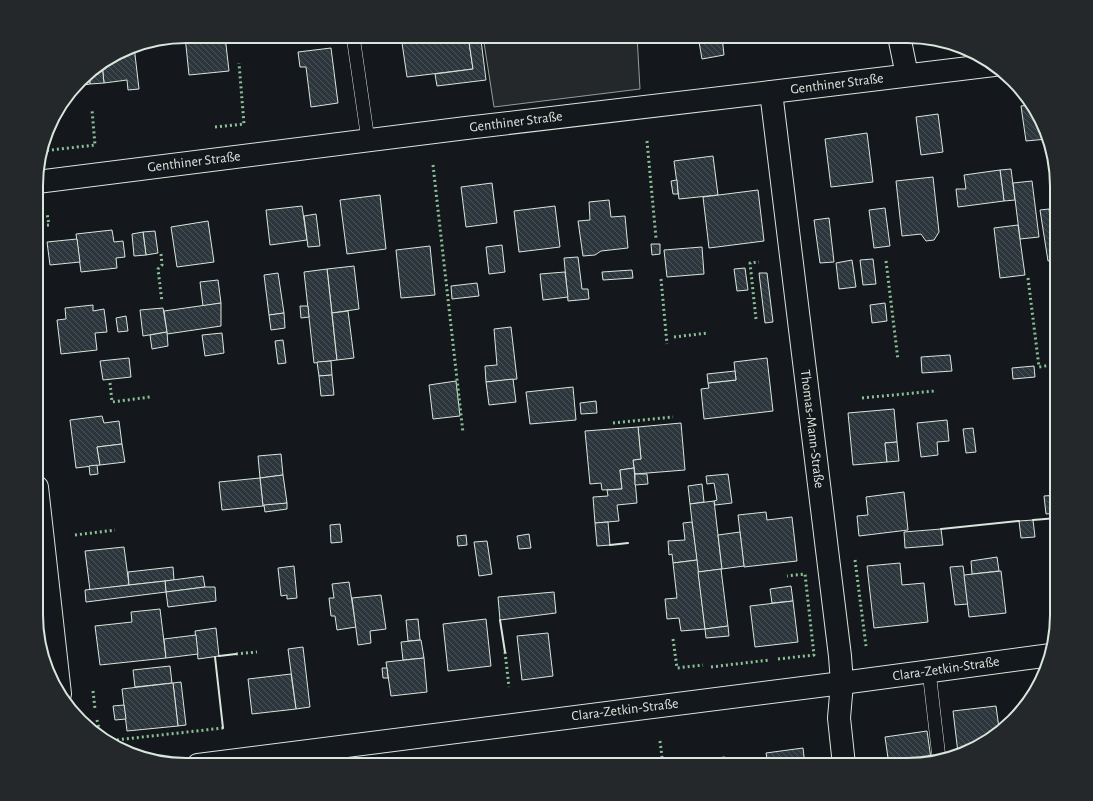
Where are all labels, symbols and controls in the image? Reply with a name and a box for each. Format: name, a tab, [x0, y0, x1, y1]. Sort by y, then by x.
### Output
street label: Genthiner Straße	[790, 71, 884, 97]
street label: Genthiner Straße	[469, 109, 563, 135]
street label: Genthiner Straße	[147, 149, 241, 175]
street label: Thomas-Mann-Straße	[798, 369, 826, 489]
street label: Clara-Zetkin-Straße	[892, 655, 1000, 683]
street label: Clara-Zetkin-Straße	[571, 696, 679, 724]

